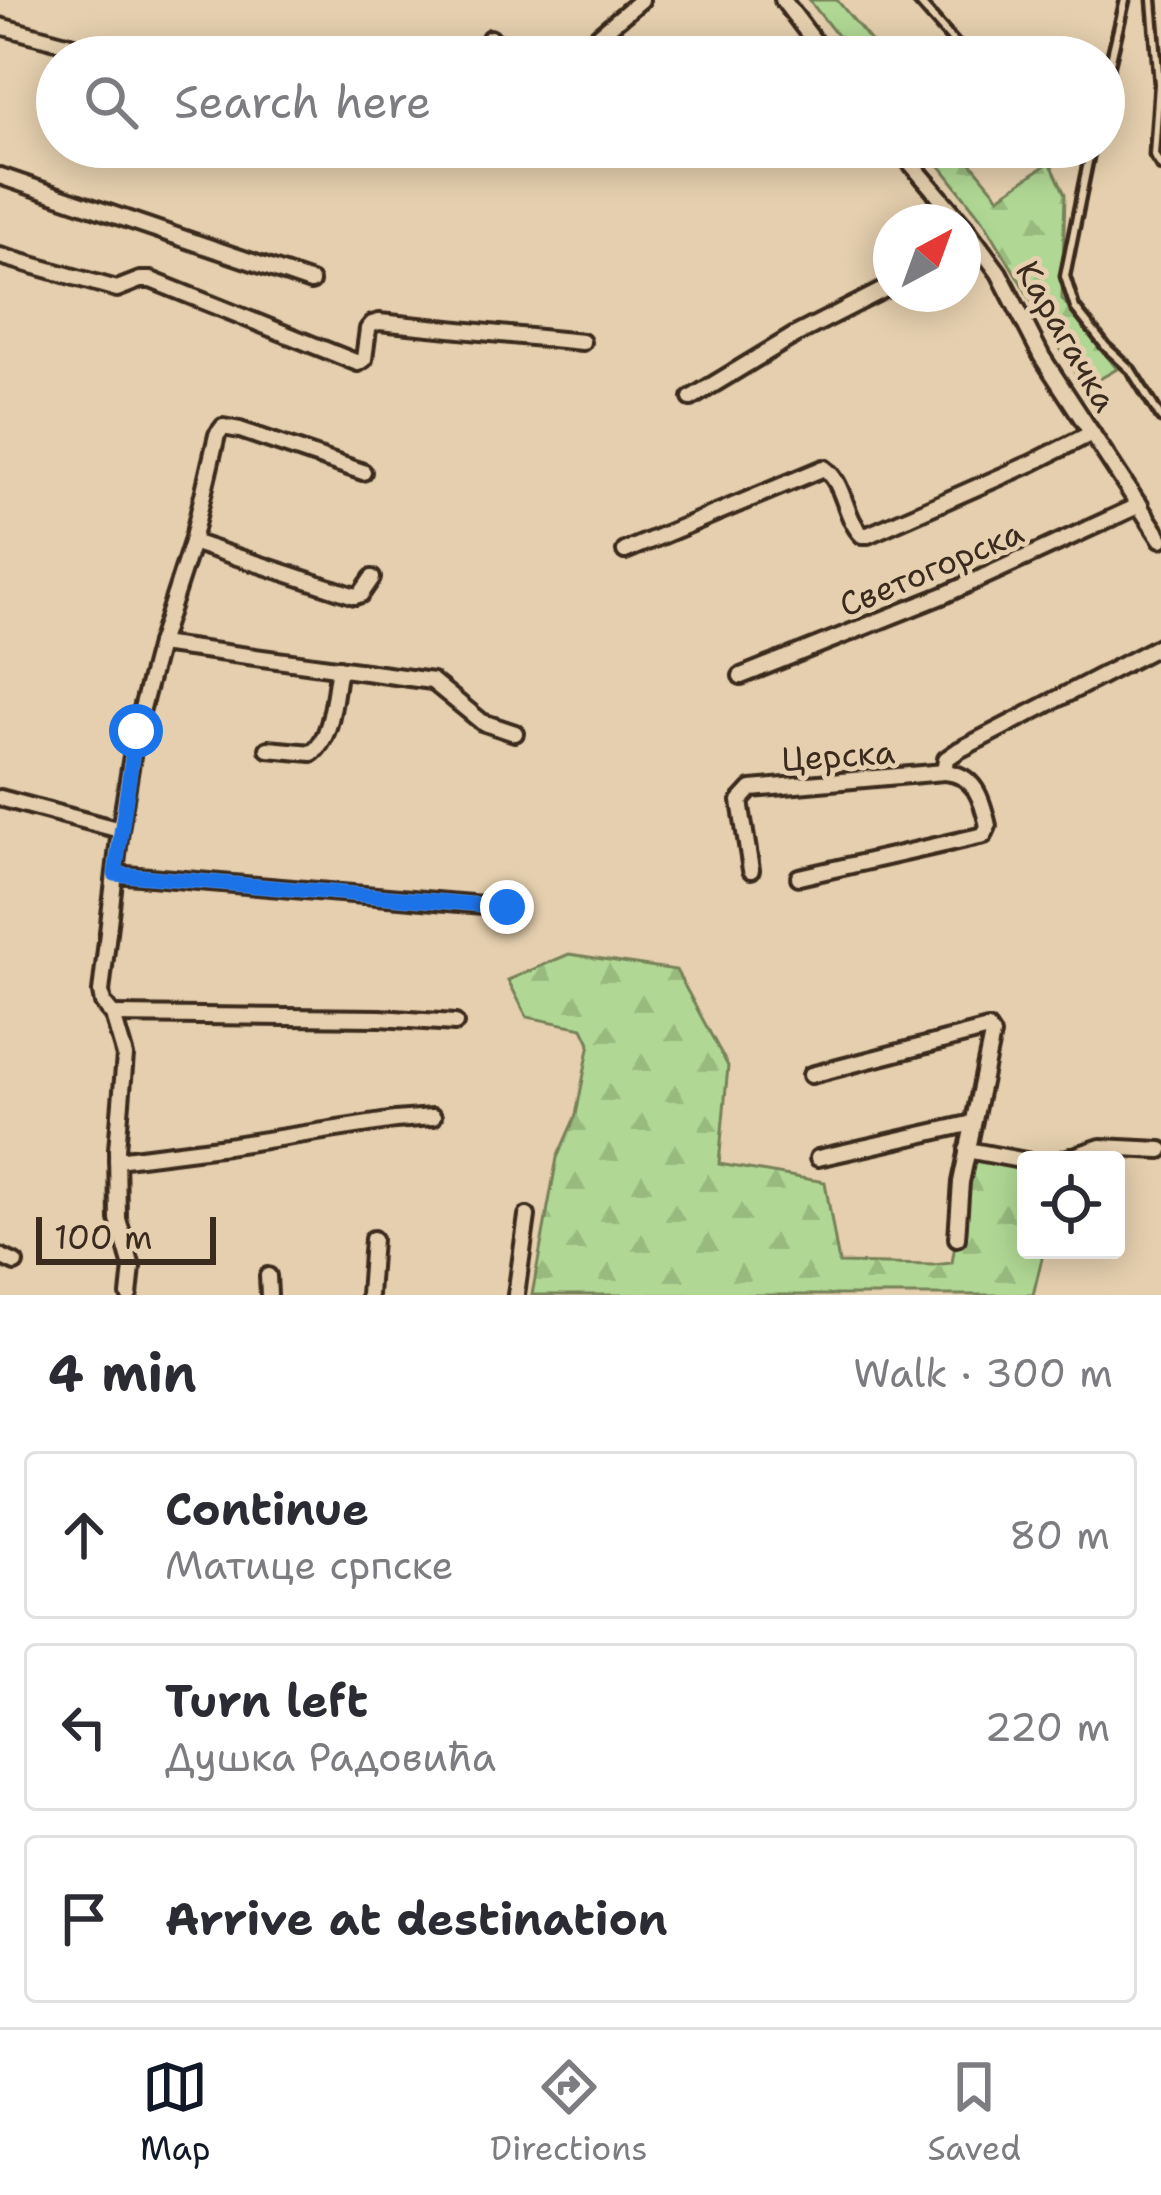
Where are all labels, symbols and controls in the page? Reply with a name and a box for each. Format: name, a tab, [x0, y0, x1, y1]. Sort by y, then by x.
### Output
search box	[36, 36, 1125, 168]
icon: search	[78, 69, 144, 135]
text: Search here	[174, 72, 431, 132]
north arrow	[873, 204, 981, 312]
street label: Карагачка	[1005, 252, 1128, 420]
street label: Светогорска	[832, 509, 1030, 627]
route start	[109, 704, 163, 758]
street label: Церска	[780, 729, 896, 782]
route end	[480, 880, 534, 934]
map controls	[1017, 1151, 1125, 1259]
button: locate	[1017, 1151, 1125, 1259]
scale bar	[36, 1211, 216, 1264]
text: 100 m	[54, 1215, 153, 1260]
text: 4 min	[48, 1339, 197, 1407]
text: Walk · 300 m	[853, 1347, 1113, 1399]
text: Continue	[165, 1479, 369, 1539]
icon: ahead	[51, 1502, 117, 1568]
text: 80 m	[1009, 1509, 1110, 1561]
text: Матице српске	[165, 1539, 454, 1591]
text: Turn left	[165, 1671, 368, 1731]
icon: left	[51, 1694, 117, 1760]
text: 220 m	[984, 1701, 1110, 1753]
text: Душка Радовића	[165, 1731, 496, 1783]
icon: arrive	[51, 1886, 117, 1952]
text: Arrive at destination	[165, 1889, 668, 1949]
tab: Map	[140, 2054, 211, 2171]
tab: Directions	[490, 2054, 648, 2171]
tab: Saved	[927, 2054, 1021, 2171]

